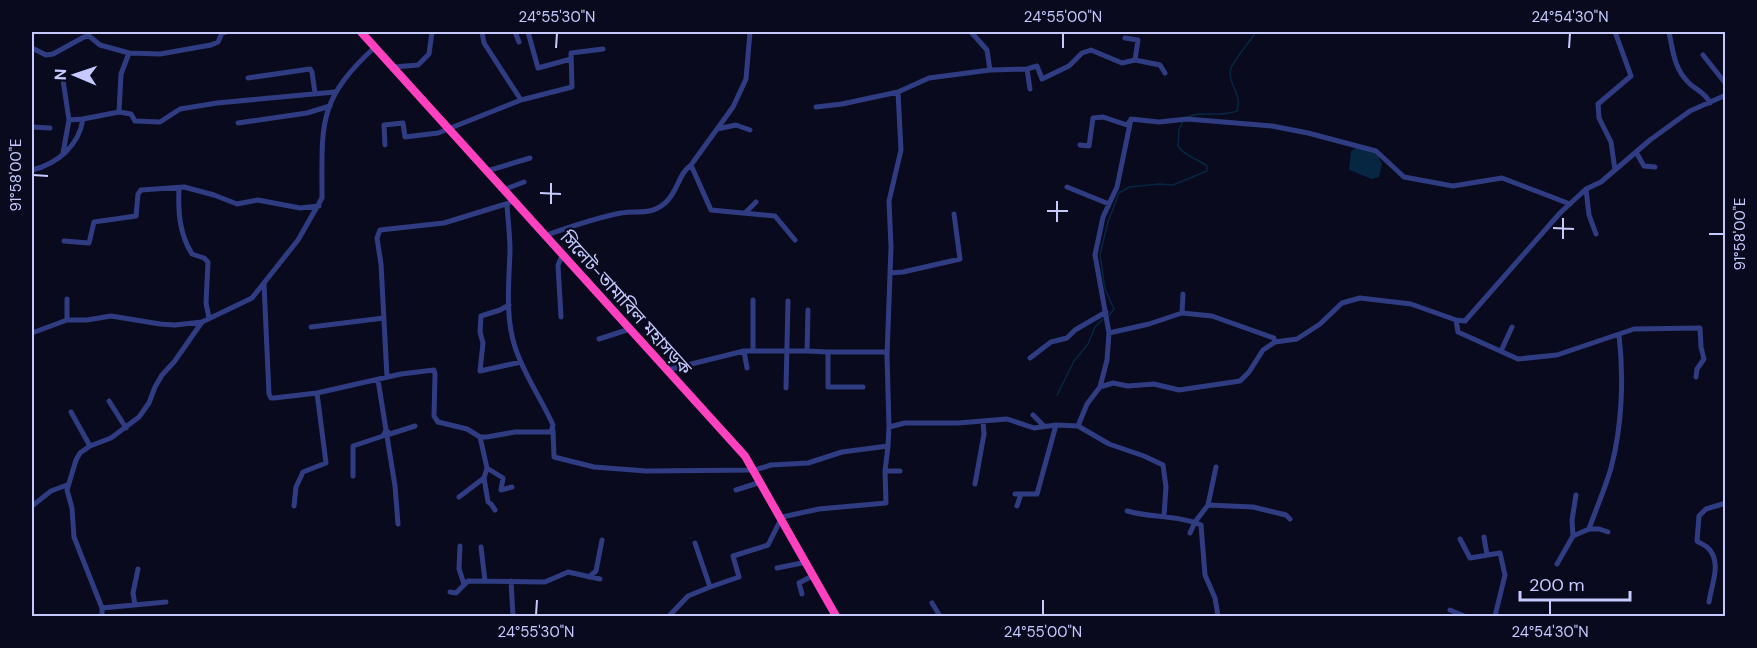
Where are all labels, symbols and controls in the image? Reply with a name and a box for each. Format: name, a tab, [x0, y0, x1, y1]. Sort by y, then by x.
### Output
text: 24°55'30"N	[519, 7, 595, 27]
text: 24°55'00"N	[1024, 7, 1102, 27]
text: 24°54'30"N	[1531, 7, 1609, 27]
north arrow	[45, 45, 105, 105]
text: N	[50, 68, 71, 81]
text: 91°58'00"E	[6, 138, 26, 212]
text: 91°58'00"E	[1730, 197, 1750, 271]
street label: সিলেট-তামাবিল মহাসড়ক	[554, 225, 697, 380]
scale bar	[1520, 564, 1630, 602]
text: 200 m	[1529, 573, 1585, 597]
text: 24°55'30"N	[498, 622, 574, 642]
text: 24°55'00"N	[1004, 622, 1082, 642]
text: 24°54'30"N	[1511, 622, 1589, 642]

